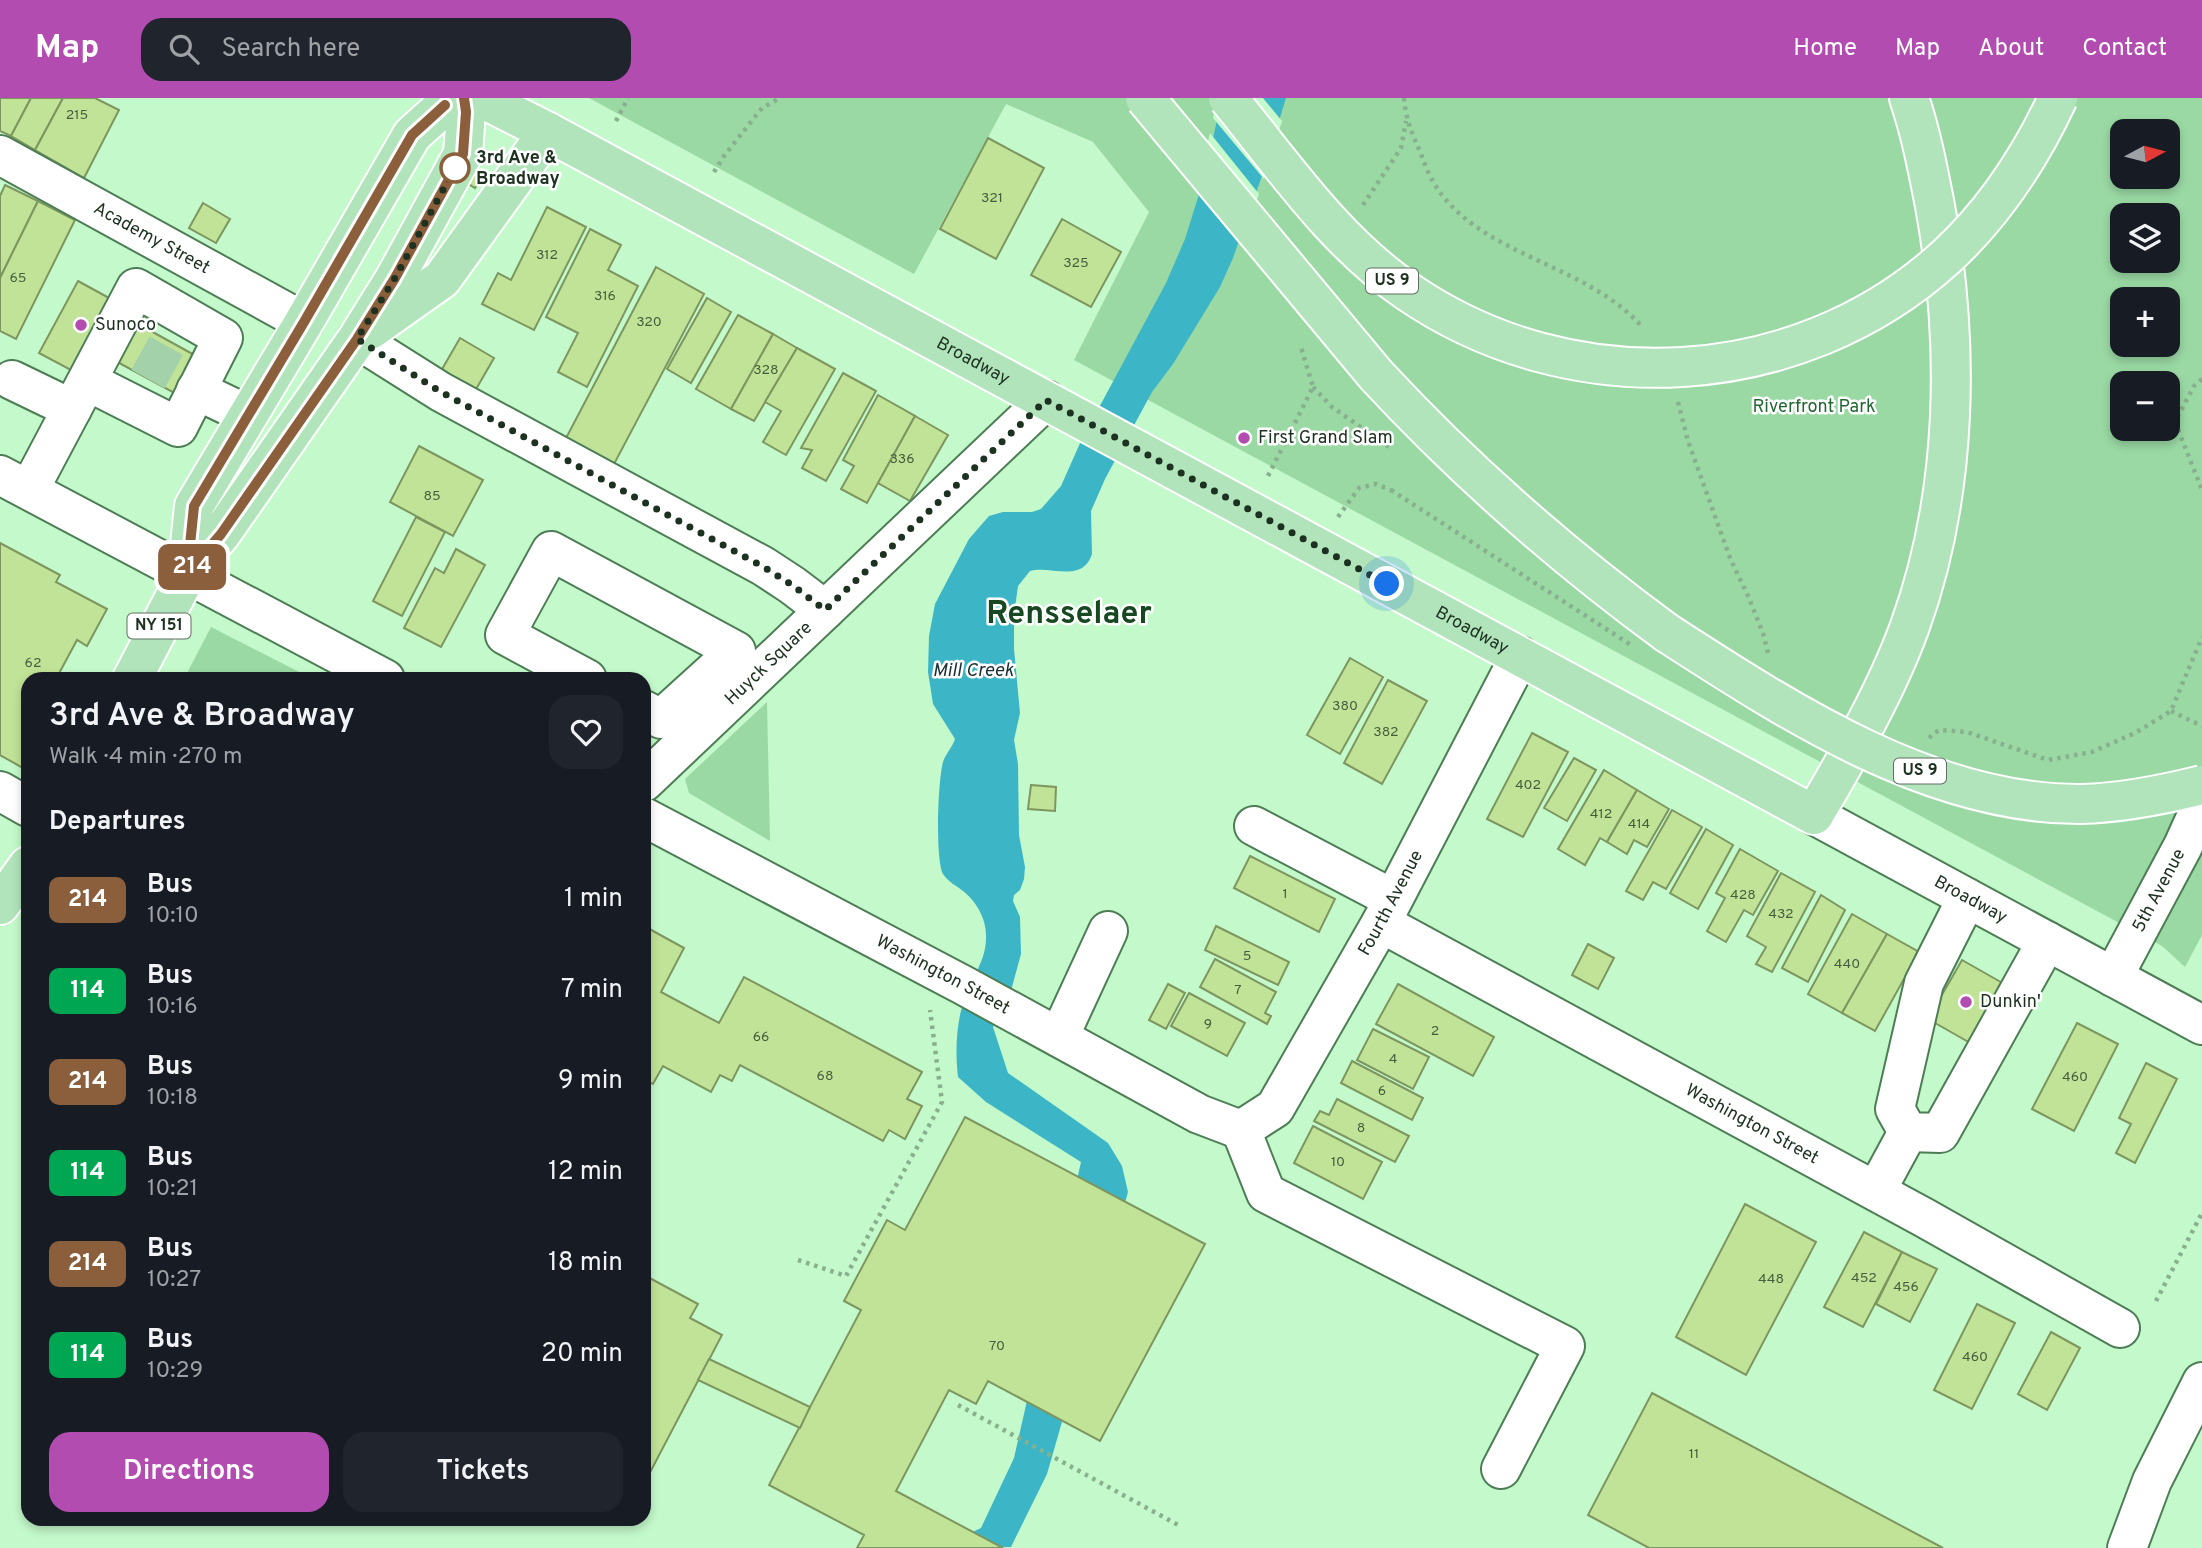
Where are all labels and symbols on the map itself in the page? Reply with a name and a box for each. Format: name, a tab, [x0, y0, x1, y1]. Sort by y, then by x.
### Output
house number: 215	[66, 107, 88, 124]
north arrow	[2110, 119, 2180, 189]
place label: 3rd Ave & Broadway	[476, 147, 560, 191]
marker: 3rd Ave & Broadway	[440, 153, 470, 183]
house number: 321	[981, 190, 1003, 207]
street label: Academy Street	[89, 197, 214, 279]
house number: 312	[536, 247, 558, 264]
house number: 325	[1063, 255, 1089, 272]
road number: US 9	[1366, 268, 1418, 294]
house number: 65	[9, 270, 27, 287]
house number: 316	[594, 288, 616, 305]
place label: Sunoco	[95, 314, 156, 337]
house number: 320	[636, 314, 662, 331]
marker: Sunoco	[73, 317, 89, 333]
street label: Broadway	[932, 332, 1014, 390]
house number: 328	[753, 362, 779, 379]
park label: Riverfront Park	[1752, 396, 1876, 419]
place label: First Grand Slam	[1258, 427, 1393, 450]
marker: First Grand Slam	[1236, 430, 1252, 446]
house number: 336	[889, 451, 915, 468]
house number: 85	[423, 488, 441, 505]
line badge: 214	[152, 544, 232, 590]
your location	[1369, 566, 1404, 601]
district label: Rensselaer	[986, 595, 1152, 635]
street label: Broadway	[1431, 601, 1513, 660]
road number: NY 151	[128, 614, 190, 638]
street label: Huyck Square	[720, 617, 817, 710]
house number: 62	[25, 655, 41, 672]
water label: Mill Creek	[932, 659, 1014, 683]
house number: 380	[1332, 698, 1358, 715]
house number: 382	[1373, 724, 1399, 741]
road number: US 9	[1894, 758, 1946, 784]
house number: 402	[1515, 777, 1541, 794]
house number: 412	[1590, 806, 1612, 823]
house number: 414	[1628, 816, 1650, 833]
street label: 5th Avenue	[2127, 845, 2191, 936]
street label: Fourth Avenue	[1353, 846, 1428, 960]
street label: Broadway	[1930, 871, 2011, 929]
house number: 1	[1282, 886, 1288, 903]
house number: 428	[1730, 887, 1756, 904]
house number: 432	[1768, 906, 1794, 923]
street label: Washington Street	[872, 930, 1014, 1020]
house number: 5	[1243, 948, 1251, 965]
house number: 440	[1834, 956, 1860, 973]
house number: 7	[1234, 982, 1242, 999]
place label: Dunkin'	[1980, 991, 2041, 1014]
marker: Dunkin'	[1958, 994, 1974, 1010]
house number: 9	[1204, 1016, 1212, 1033]
house number: 2	[1431, 1023, 1439, 1040]
house number: 66	[753, 1029, 769, 1046]
house number: 4	[1389, 1051, 1397, 1068]
house number: 68	[817, 1068, 833, 1085]
house number: 460	[2062, 1069, 2088, 1086]
street label: Washington Street	[1681, 1079, 1823, 1170]
house number: 6	[1378, 1083, 1386, 1100]
house number: 8	[1357, 1120, 1365, 1137]
house number: 10	[1331, 1154, 1345, 1171]
house number: 452	[1851, 1270, 1877, 1287]
house number: 448	[1758, 1271, 1784, 1288]
house number: 456	[1893, 1279, 1919, 1296]
house number: 70	[989, 1338, 1005, 1355]
house number: 460	[1962, 1349, 1988, 1366]
house number: 11	[1689, 1446, 1699, 1463]

